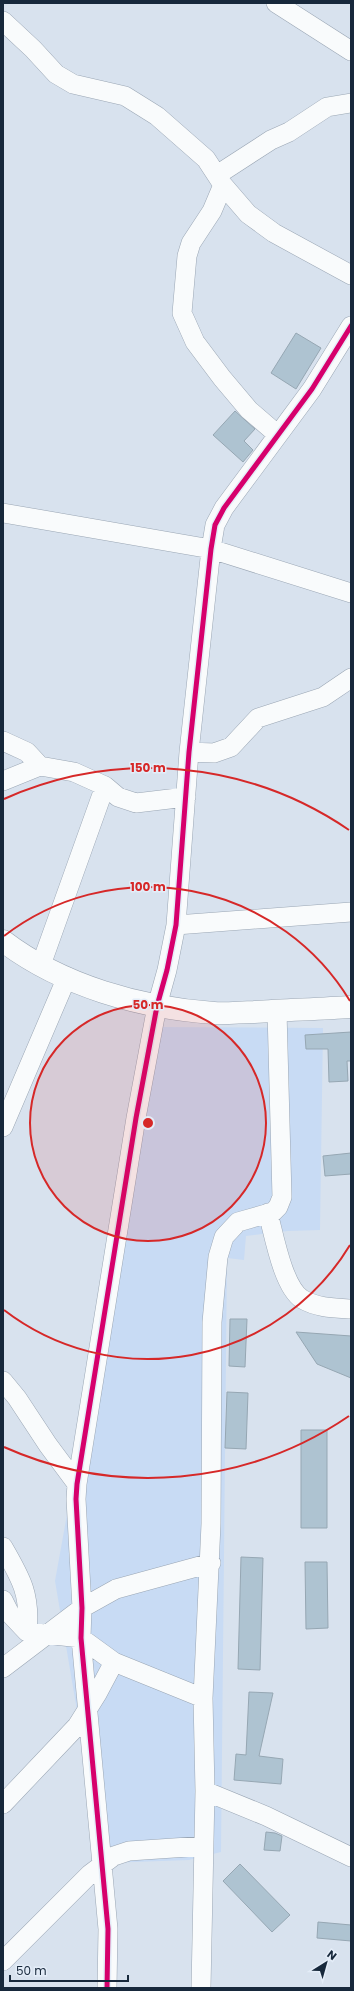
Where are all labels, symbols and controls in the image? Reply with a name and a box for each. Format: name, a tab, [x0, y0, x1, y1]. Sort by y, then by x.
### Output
text: 150 m	[130, 759, 166, 776]
text: 100 m	[130, 878, 166, 895]
text: 50 m	[133, 996, 164, 1013]
centre of rings	[141, 1116, 155, 1130]
north arrow	[306, 1943, 346, 1983]
text: N	[324, 1946, 340, 1964]
scale bar	[10, 1957, 128, 1983]
text: 50 m	[16, 1962, 47, 1979]

